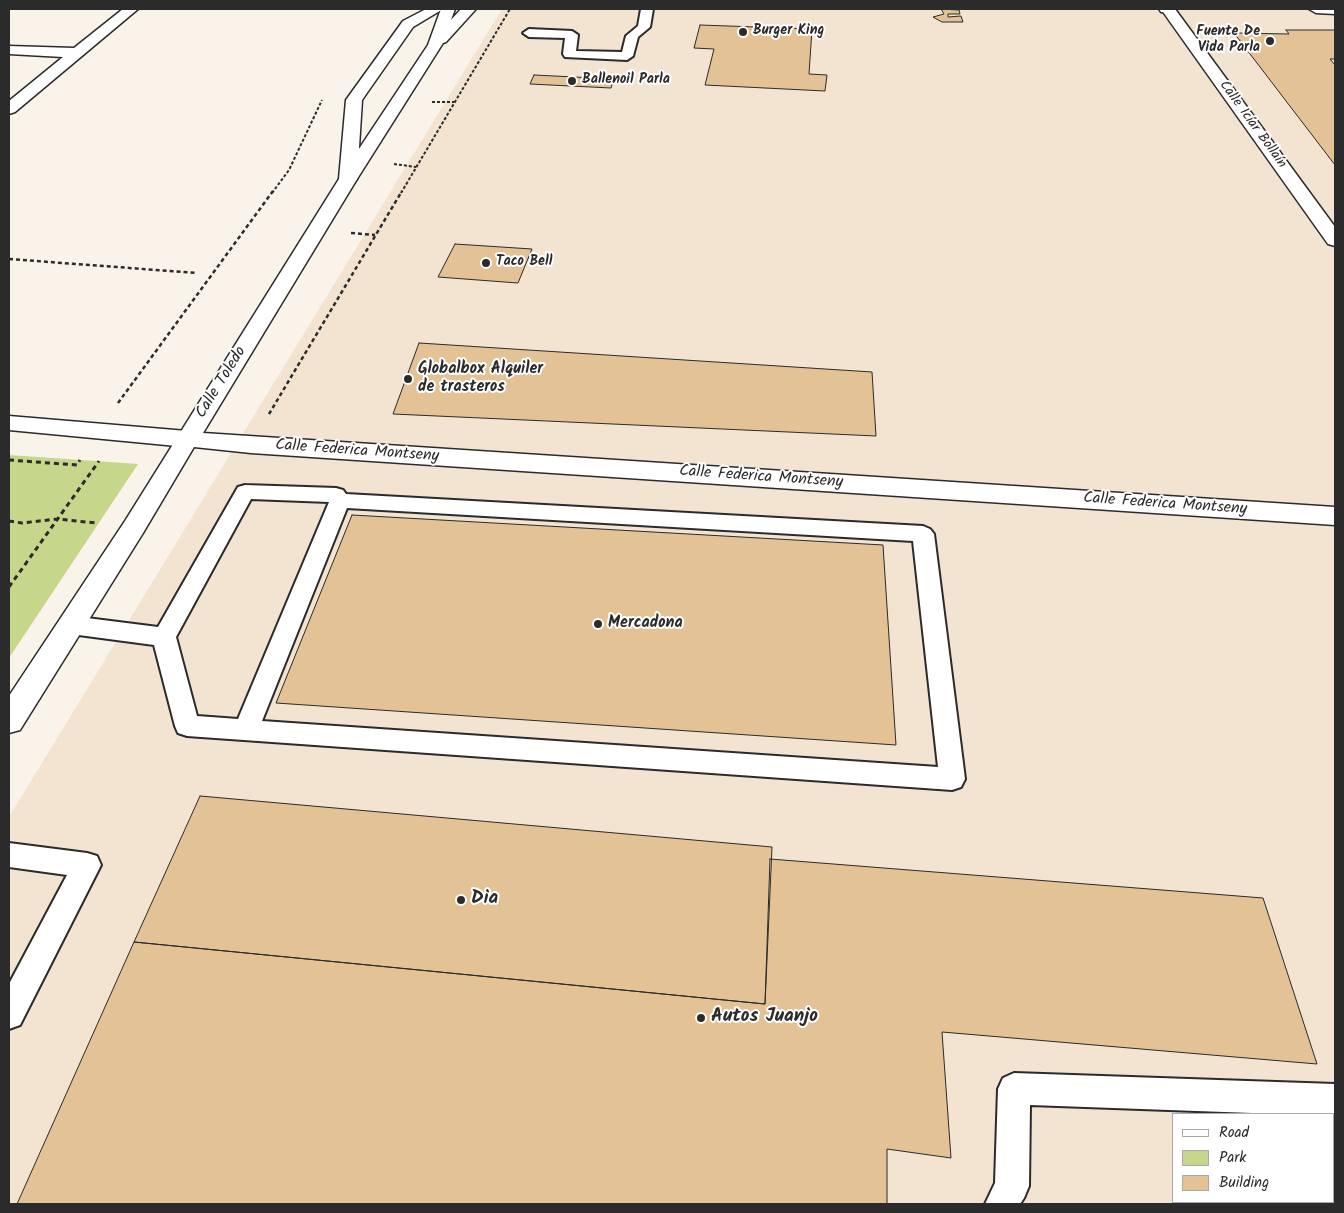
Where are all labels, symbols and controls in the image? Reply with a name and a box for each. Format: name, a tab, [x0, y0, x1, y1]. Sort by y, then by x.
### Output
place label: Burger King	[753, 24, 824, 40]
place label: Fuente De Vida Parla	[1196, 25, 1260, 58]
marker: Burger King	[737, 26, 749, 38]
marker: Fuente De Vida Parla	[1264, 35, 1276, 47]
place label: Ballenoil Parla	[582, 73, 670, 89]
marker: Ballenoil Parla	[566, 75, 578, 87]
street label: Calle Icíar Bollaín	[1215, 78, 1289, 172]
place label: Taco Bell	[496, 255, 552, 271]
marker: Taco Bell	[480, 257, 492, 269]
street label: Calle Toledo	[192, 344, 252, 422]
place label: Globalbox Alquiler de trasteros	[418, 360, 543, 398]
marker: Globalbox Alquiler de trasteros	[402, 373, 414, 385]
street label: Calle Federica Montseny	[274, 437, 440, 467]
street label: Calle Federica Montseny	[678, 463, 844, 493]
street label: Calle Federica Montseny	[1082, 490, 1248, 520]
place label: Mercadona	[608, 614, 683, 634]
marker: Mercadona	[592, 618, 604, 630]
place label: Dia	[471, 889, 498, 911]
marker: Dia	[455, 894, 467, 906]
place label: Autos Juanjo	[711, 1007, 818, 1029]
marker: Autos Juanjo	[695, 1012, 707, 1024]
legend	[1172, 1113, 1334, 1203]
text: Road	[1219, 1121, 1249, 1145]
text: Park	[1219, 1146, 1246, 1170]
text: Building	[1219, 1171, 1269, 1195]

